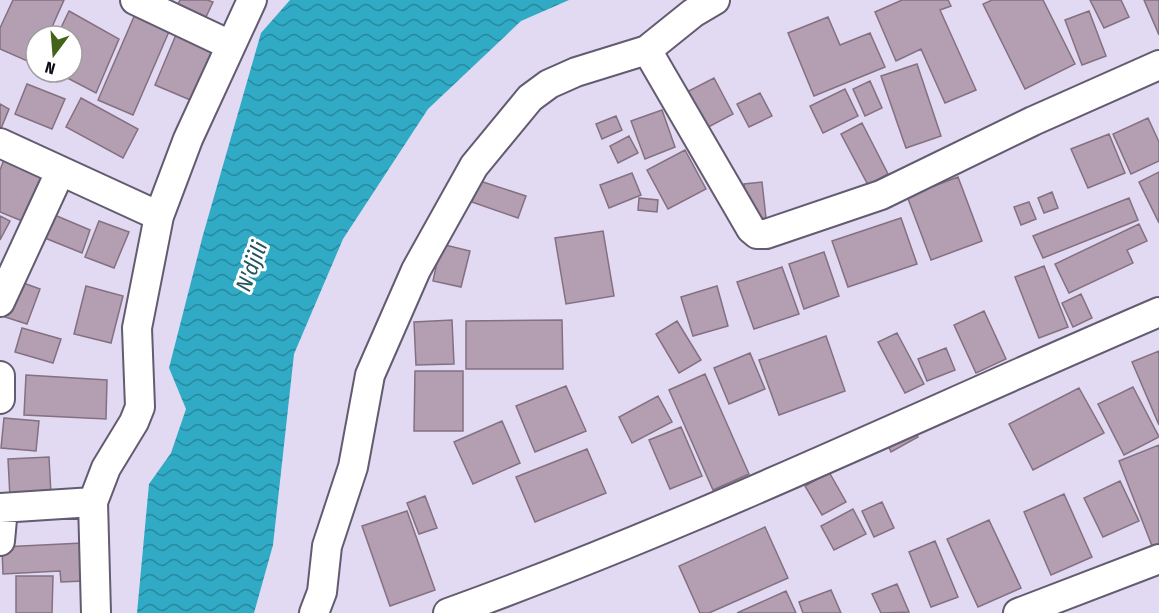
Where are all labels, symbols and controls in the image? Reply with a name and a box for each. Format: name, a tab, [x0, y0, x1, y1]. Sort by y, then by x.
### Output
north arrow	[24, 24, 84, 84]
text: N	[43, 57, 57, 78]
water label: N'djili	[230, 237, 273, 295]

